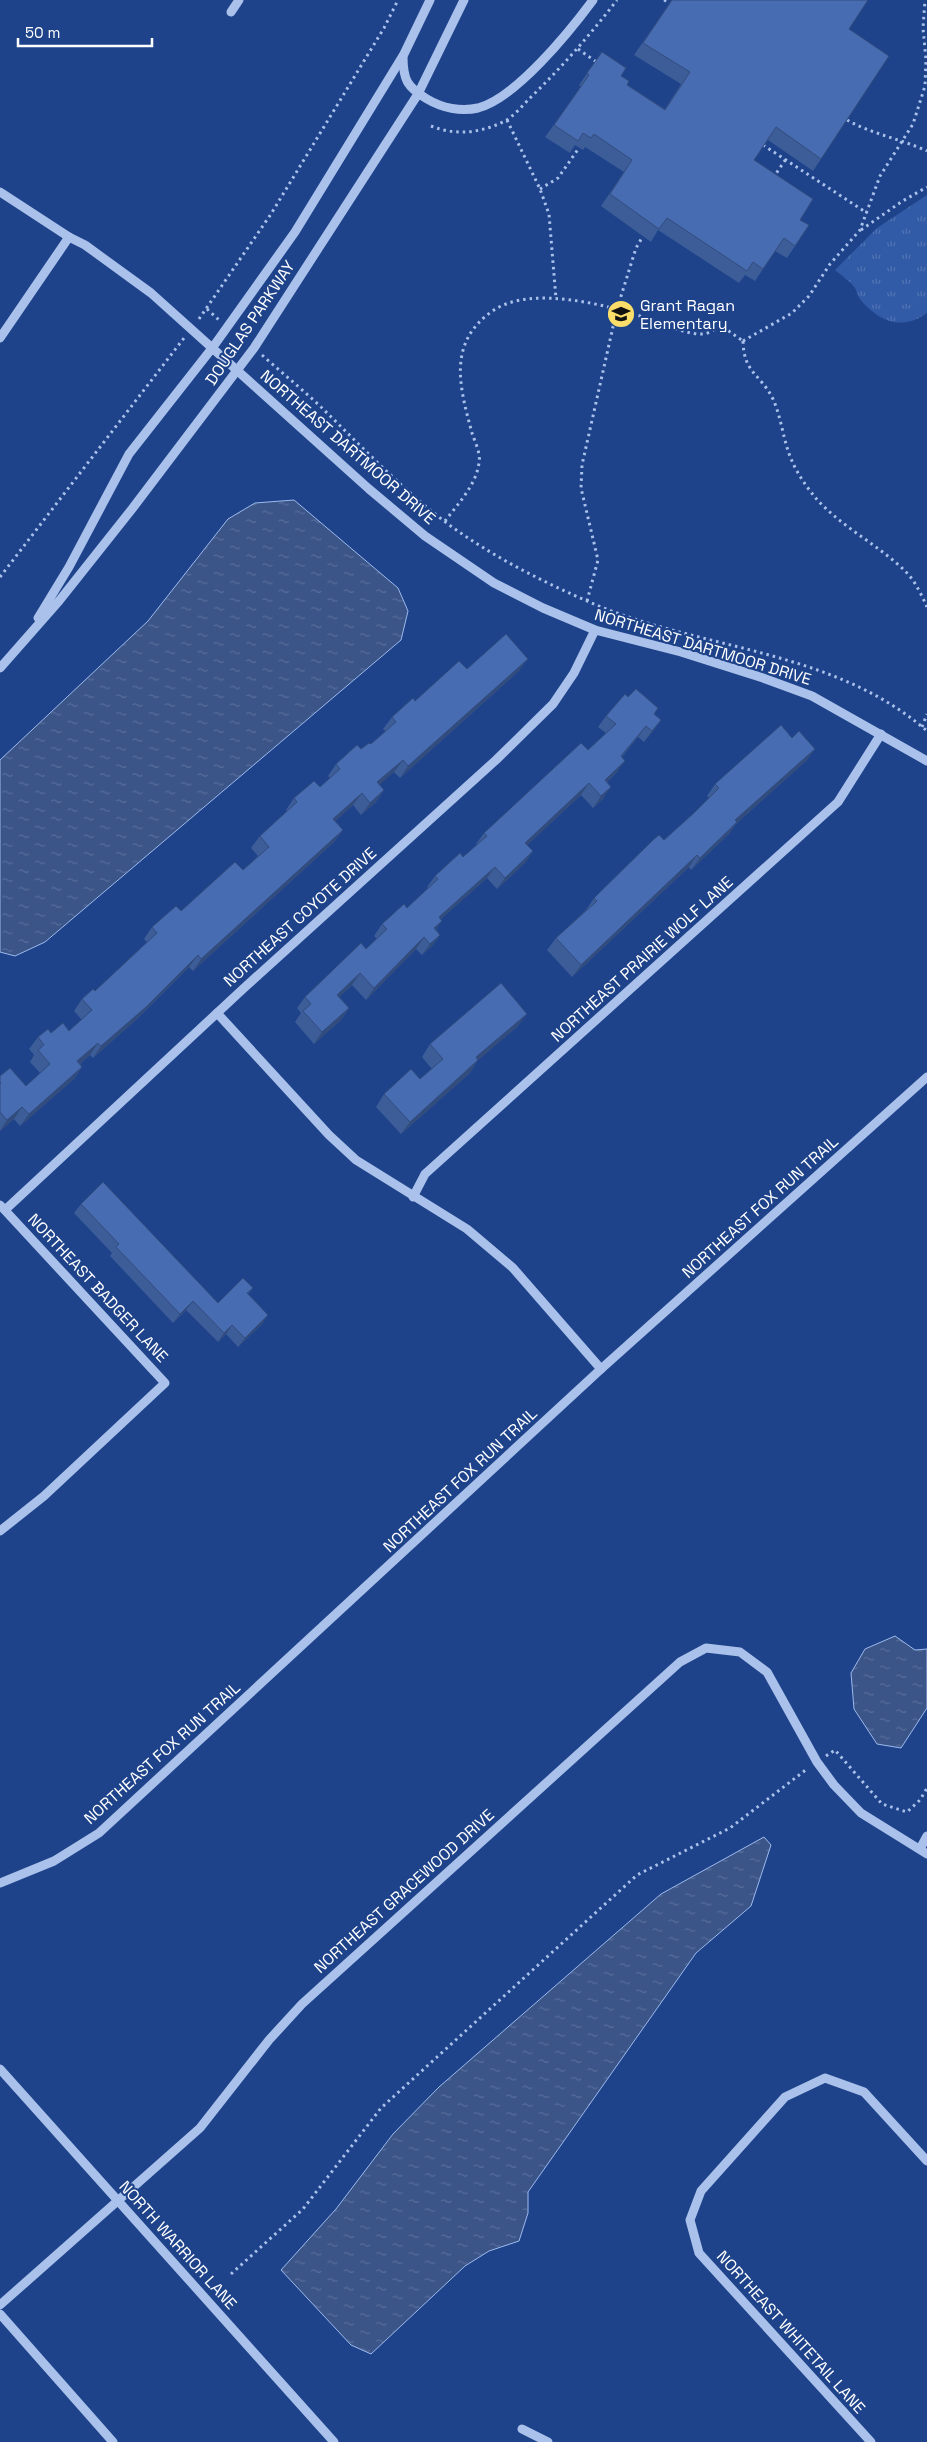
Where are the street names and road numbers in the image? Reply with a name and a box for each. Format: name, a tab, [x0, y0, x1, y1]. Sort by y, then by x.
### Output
street label: DOUGLAS PARKWAY	[200, 256, 300, 389]
street label: NORTHEAST DARTMOOR DRIVE	[256, 365, 440, 529]
street label: NORTHEAST DARTMOOR DRIVE	[592, 604, 814, 690]
street label: NORTHEAST COYOTE DRIVE	[219, 843, 381, 991]
street label: NORTHEAST PRAIRIE WOLF LANE	[547, 872, 737, 1046]
street label: NORTHEAST FOX RUN TRAIL	[678, 1131, 843, 1283]
street label: NORTHEAST BADGER LANE	[23, 1209, 173, 1367]
street label: NORTHEAST FOX RUN TRAIL	[379, 1403, 542, 1557]
street label: NORTHEAST FOX RUN TRAIL	[80, 1677, 245, 1829]
street label: NORTHEAST GRACEWOOD DRIVE	[309, 1804, 499, 1978]
street label: NORTH WARRIOR LANE	[115, 2176, 241, 2314]
street label: NORTHEAST WHITETAIL LANE	[712, 2246, 870, 2418]

